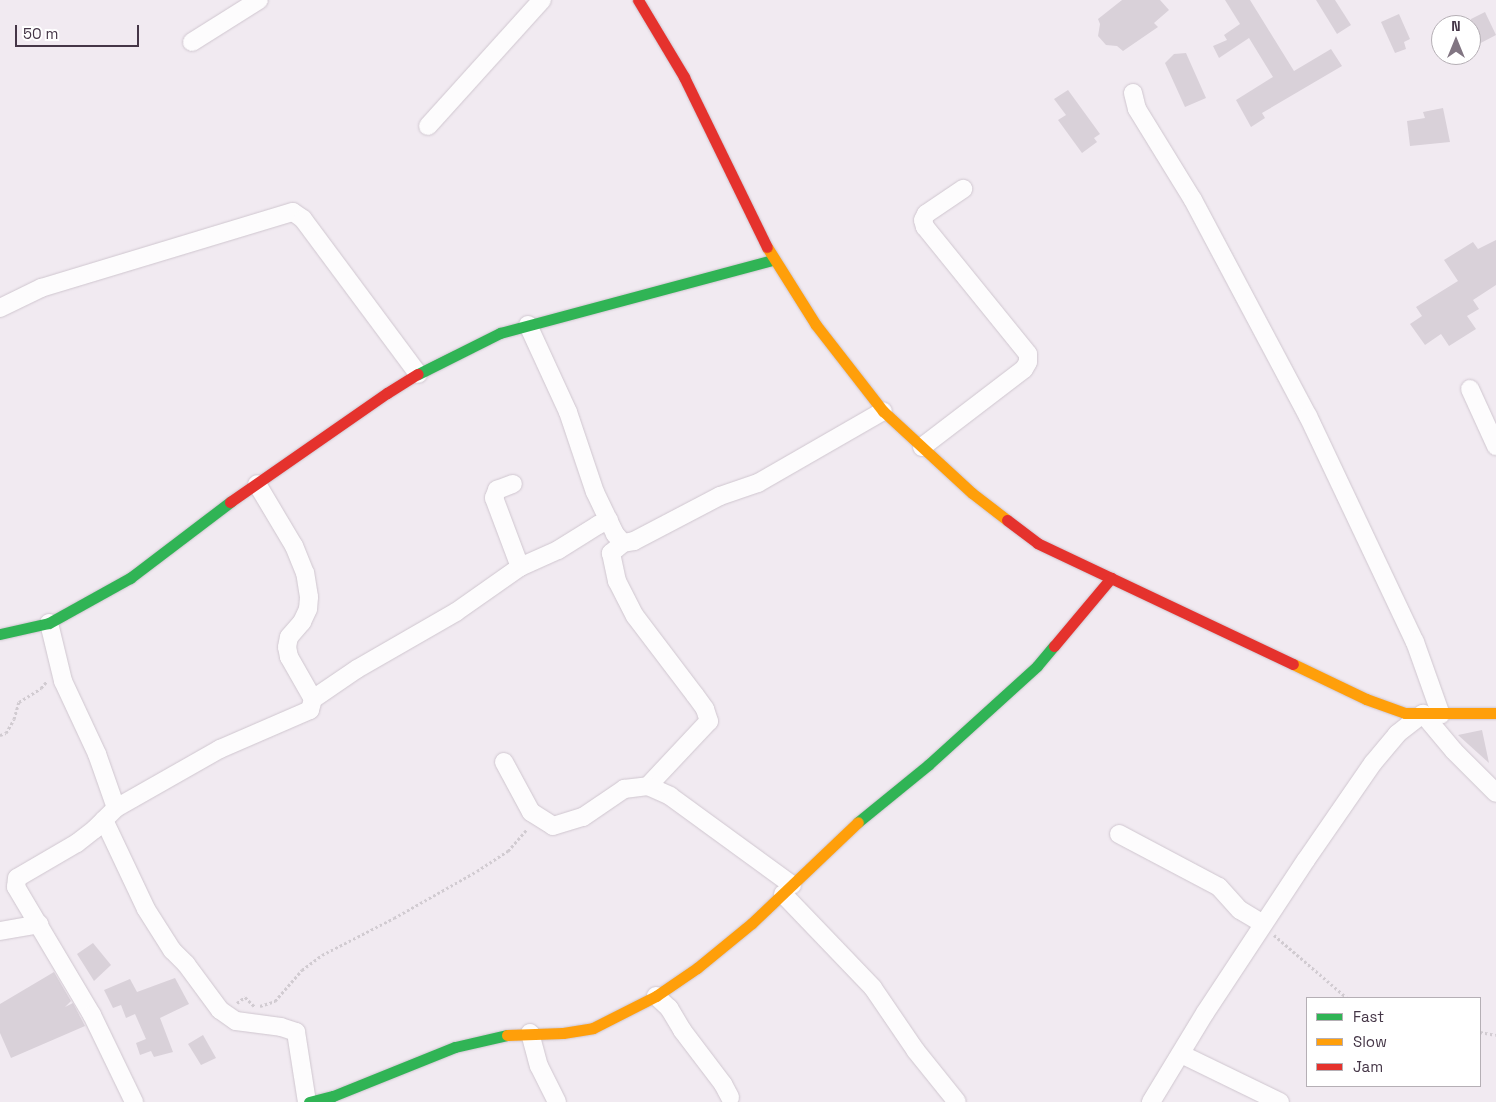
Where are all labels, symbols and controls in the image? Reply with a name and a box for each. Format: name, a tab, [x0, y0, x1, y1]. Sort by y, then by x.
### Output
scale bar	[18, 15, 141, 47]
north arrow	[1431, 15, 1481, 65]
text: N	[1451, 17, 1461, 35]
text: 50 m	[23, 24, 58, 43]
legend	[1306, 997, 1481, 1087]
text: Fast	[1353, 1007, 1384, 1026]
text: Slow	[1353, 1032, 1387, 1051]
text: Jam	[1353, 1057, 1383, 1076]

